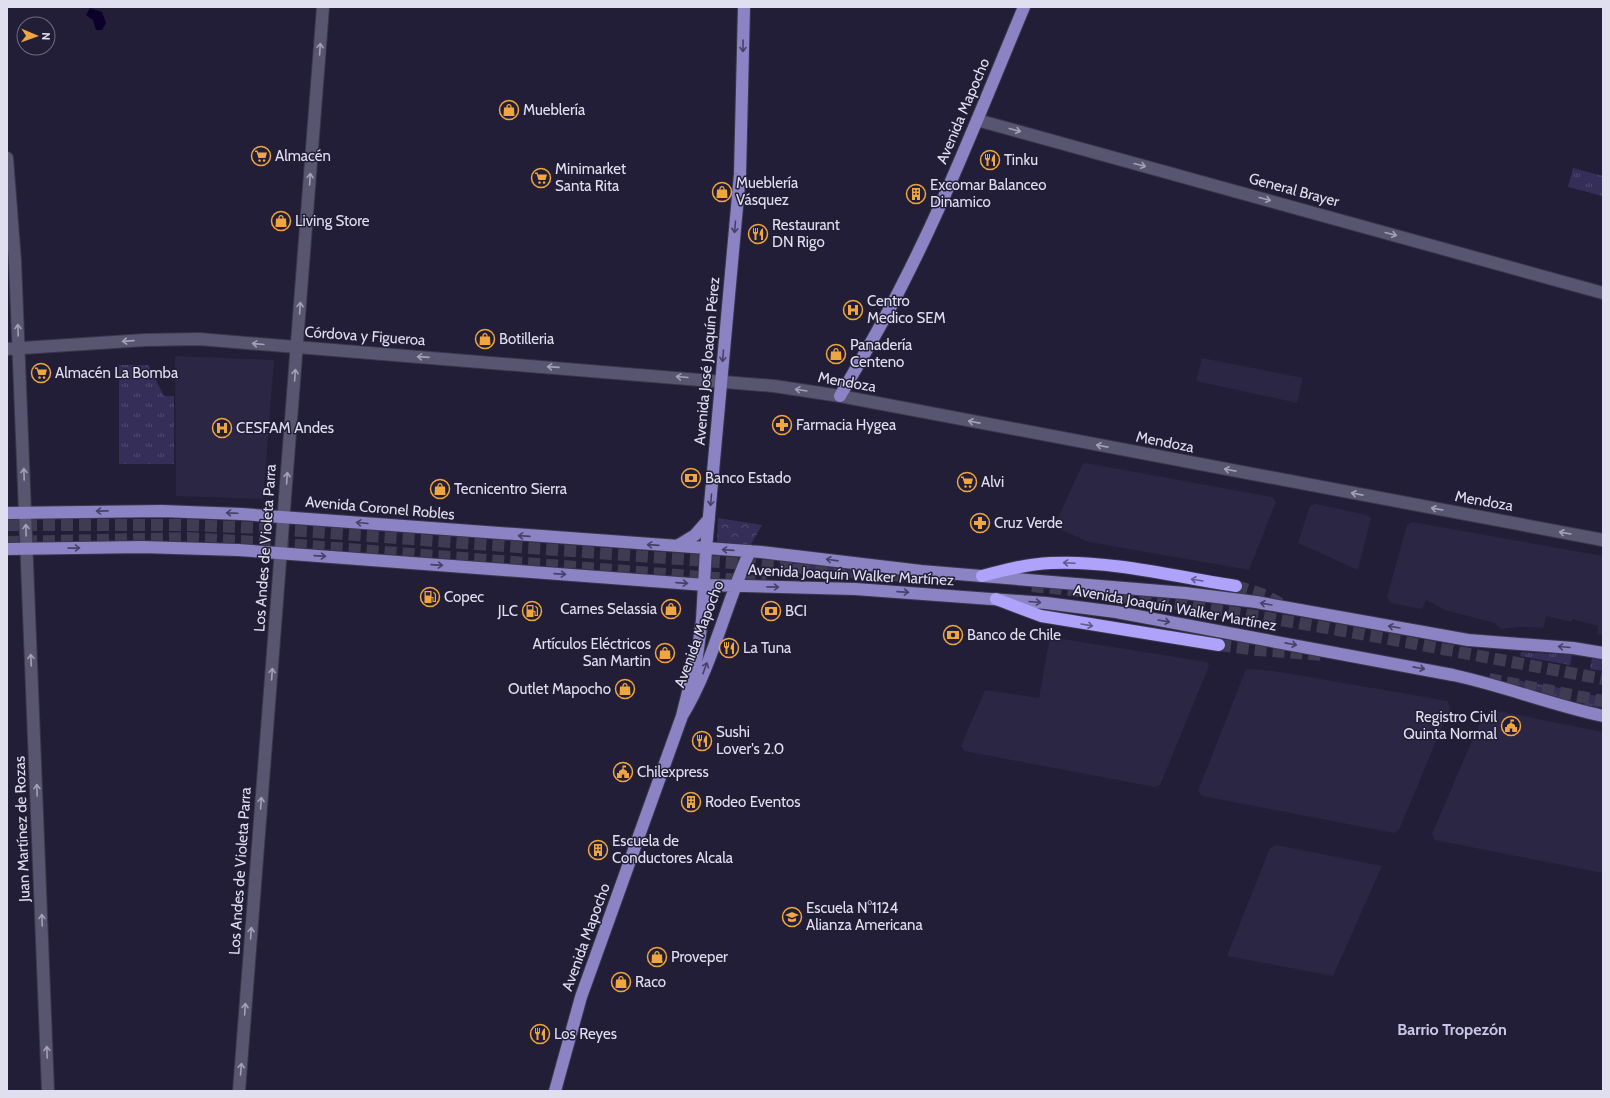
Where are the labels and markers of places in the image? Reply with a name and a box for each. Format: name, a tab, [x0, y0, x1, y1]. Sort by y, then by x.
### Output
shop icon: Mueblería	[498, 99, 520, 121]
place label: Mueblería	[523, 101, 586, 119]
supermarket icon: Almacén	[250, 145, 272, 167]
place label: Almacén	[275, 147, 331, 165]
restaurant icon: Tinku	[979, 149, 1001, 171]
place label: Tinku	[1004, 151, 1038, 169]
place label: Minimarket Santa Rita	[555, 160, 626, 195]
supermarket icon: Minimarket Santa Rita	[530, 167, 552, 189]
place label: Mueblería Vásquez	[736, 174, 799, 209]
place label: Excomar Balanceo Dinamico	[930, 176, 1047, 211]
shop icon: Mueblería Vásquez	[711, 181, 733, 203]
building icon: Excomar Balanceo Dinamico	[905, 183, 927, 205]
shop icon: Living Store	[270, 210, 292, 232]
place label: Living Store	[295, 212, 370, 230]
place label: Restaurant DN Rigo	[772, 216, 840, 251]
restaurant icon: Restaurant DN Rigo	[747, 223, 769, 245]
place label: Centro Medico SEM	[867, 292, 946, 327]
hospital icon: Centro Medico SEM	[842, 299, 864, 321]
shop icon: Botilleria	[474, 328, 496, 350]
place label: Botilleria	[499, 330, 555, 348]
place label: Panadería Centeno	[850, 336, 913, 371]
shop icon: Panadería Centeno	[825, 343, 847, 365]
supermarket icon: Almacén La Bomba	[30, 362, 52, 384]
place label: Almacén La Bomba	[55, 364, 179, 382]
pharmacy icon: Farmacia Hygea	[771, 414, 793, 436]
place label: Farmacia Hygea	[796, 416, 897, 434]
hospital icon: CESFAM Andes	[211, 417, 233, 439]
place label: CESFAM Andes	[236, 419, 334, 437]
bank icon: Banco Estado	[680, 467, 702, 489]
place label: Banco Estado	[705, 469, 791, 487]
supermarket icon: Alvi	[956, 471, 978, 493]
place label: Alvi	[981, 473, 1004, 491]
shop icon: Tecnicentro Sierra	[429, 478, 451, 500]
place label: Tecnicentro Sierra	[454, 480, 568, 498]
pharmacy icon: Cruz Verde	[969, 512, 991, 534]
place label: Cruz Verde	[994, 514, 1063, 532]
fuel station icon: Copec	[419, 586, 441, 608]
place label: Copec	[444, 588, 484, 606]
shop icon: Carnes Selassia	[660, 598, 682, 620]
fuel station icon: JLC	[521, 600, 543, 622]
place label: Carnes Selassia	[560, 600, 658, 618]
bank icon: BCI	[760, 600, 782, 622]
place label: JLC	[497, 602, 518, 620]
place label: BCI	[785, 602, 807, 620]
bank icon: Banco de Chile	[942, 624, 964, 646]
place label: Banco de Chile	[967, 626, 1061, 644]
place label: Artículos Eléctricos San Martin	[532, 635, 651, 670]
restaurant icon: La Tuna	[718, 637, 740, 659]
place label: La Tuna	[743, 639, 792, 657]
shop icon: Artículos Eléctricos San Martin	[654, 642, 676, 664]
shop icon: Outlet Mapocho	[614, 678, 636, 700]
place label: Outlet Mapocho	[508, 680, 611, 698]
place label: Registro Civil Quinta Normal	[1403, 708, 1497, 743]
public building icon: Registro Civil Quinta Normal	[1500, 715, 1522, 737]
place label: Sushi Lover's 2.0	[716, 723, 784, 758]
restaurant icon: Sushi Lover's 2.0	[691, 730, 713, 752]
public building icon: Chilexpress	[612, 761, 634, 783]
place label: Chilexpress	[637, 763, 709, 781]
building icon: Rodeo Eventos	[680, 791, 702, 813]
place label: Rodeo Eventos	[705, 793, 800, 811]
place label: Escuela de Conductores Alcala	[612, 832, 734, 867]
building icon: Escuela de Conductores Alcala	[587, 839, 609, 861]
place label: Escuela N°1124 Alianza Americana	[806, 899, 923, 934]
school or university icon: Escuela N°1124 Alianza Americana	[781, 906, 803, 928]
shop icon: Proveper	[646, 946, 668, 968]
place label: Proveper	[671, 948, 728, 966]
shop icon: Raco	[610, 971, 632, 993]
place label: Raco	[635, 973, 666, 991]
restaurant icon: Los Reyes	[529, 1023, 551, 1045]
place label: Los Reyes	[554, 1025, 617, 1043]

